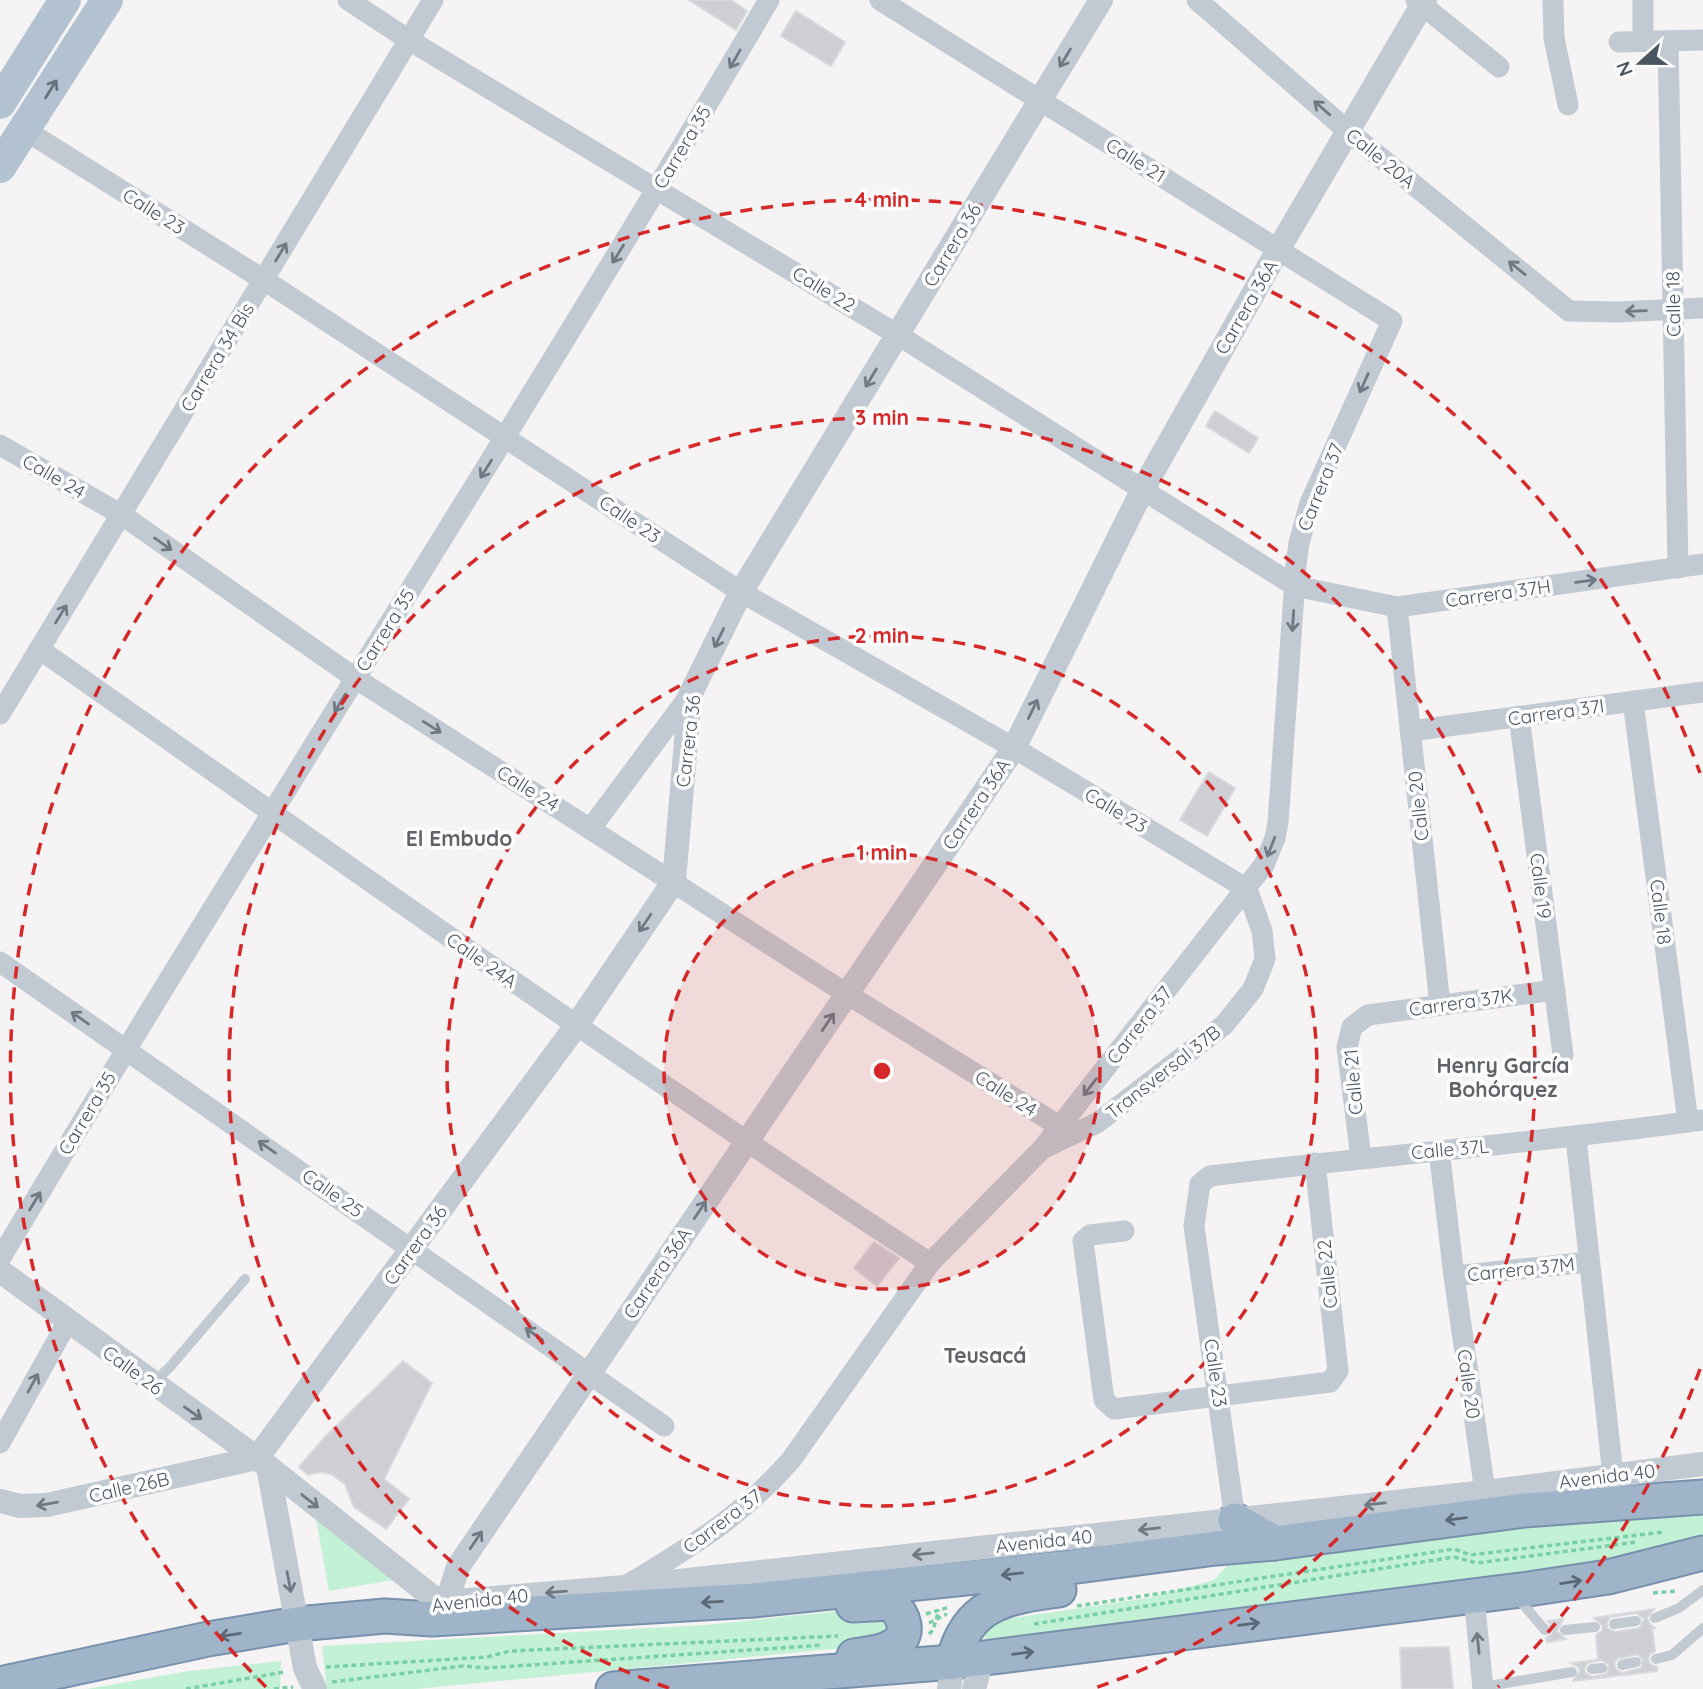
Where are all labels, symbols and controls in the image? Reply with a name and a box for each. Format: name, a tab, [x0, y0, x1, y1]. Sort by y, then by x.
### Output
north arrow	[1605, 28, 1675, 98]
one-way arrow	[727, 48, 741, 68]
one-way arrow	[1058, 48, 1072, 68]
text: N	[1610, 58, 1638, 80]
one-way arrow	[44, 80, 58, 100]
one-way arrow	[1313, 100, 1331, 116]
street label: Carrera 35	[648, 101, 716, 193]
street label: Calle 20A	[1341, 123, 1421, 193]
street label: Calle 21	[1102, 132, 1170, 188]
street label: Calle 23	[118, 183, 190, 239]
text: 4 min	[854, 186, 910, 212]
street label: Carrera 36	[918, 199, 986, 291]
one-way arrow	[274, 242, 288, 262]
one-way arrow	[610, 244, 624, 264]
street label: Carrera 36A	[1209, 255, 1283, 359]
one-way arrow	[1508, 260, 1526, 276]
street label: Calle 22	[788, 261, 860, 317]
street label: Calle 18	[1660, 271, 1686, 337]
street label: Carrera 34 Bis	[175, 298, 259, 416]
one-way arrow	[1625, 305, 1648, 318]
one-way arrow	[864, 368, 878, 388]
one-way arrow	[1357, 372, 1370, 393]
text: 3 min	[855, 404, 909, 430]
street label: Carrera 37	[1292, 439, 1349, 534]
street label: Calle 24	[18, 448, 90, 504]
one-way arrow	[478, 458, 492, 478]
street label: Calle 23	[595, 490, 665, 548]
one-way arrow	[153, 537, 172, 551]
street label: Carrera 37H	[1444, 574, 1552, 612]
one-way arrow	[1574, 574, 1597, 587]
street label: Carrera 35	[350, 584, 420, 676]
one-way arrow	[54, 605, 69, 624]
one-way arrow	[1286, 610, 1299, 633]
text: 2 min	[855, 622, 909, 648]
one-way arrow	[711, 627, 725, 648]
one-way arrow	[332, 693, 346, 713]
street label: Carrera 36	[670, 693, 706, 789]
street label: Carrera 37I	[1506, 693, 1606, 731]
one-way arrow	[1027, 699, 1040, 720]
one-way arrow	[421, 721, 441, 735]
street label: Carrera 36A	[937, 754, 1015, 854]
street label: Calle 24	[493, 760, 563, 816]
street label: Calle 20	[1402, 770, 1434, 842]
street label: Calle 23	[1080, 782, 1152, 838]
district label: El Embudo	[406, 825, 512, 851]
one-way arrow	[1263, 836, 1276, 858]
text: 1 min	[857, 839, 907, 865]
street label: Calle 19	[1525, 852, 1557, 920]
street label: Calle 18	[1645, 878, 1677, 946]
one-way arrow	[638, 913, 653, 932]
street label: Calle 24A	[442, 927, 522, 993]
street label: Carrera 37	[1101, 981, 1177, 1069]
street label: Carrera 37K	[1407, 983, 1515, 1021]
one-way arrow	[71, 1010, 90, 1025]
one-way arrow	[821, 1013, 835, 1032]
street label: Transversal 37B	[1101, 1020, 1225, 1124]
street label: Calle 21	[1338, 1048, 1368, 1116]
district label: Henry García Bohórquez	[1436, 1052, 1570, 1102]
centre of rings	[870, 1059, 894, 1083]
street label: Calle 24	[971, 1065, 1041, 1121]
street label: Carrera 35	[53, 1067, 121, 1159]
one-way arrow	[1083, 1077, 1098, 1096]
street label: Calle 37L	[1410, 1134, 1490, 1164]
one-way arrow	[258, 1140, 277, 1154]
street label: Calle 25	[298, 1163, 368, 1223]
one-way arrow	[28, 1191, 42, 1211]
street label: Carrera 36	[378, 1200, 452, 1290]
one-way arrow	[693, 1201, 707, 1220]
street label: Carrera 36A	[618, 1223, 696, 1323]
street label: Calle 22	[1311, 1238, 1343, 1310]
street label: Carrera 37M	[1466, 1251, 1576, 1287]
one-way arrow	[525, 1327, 544, 1341]
street label: Calle 23	[1199, 1337, 1233, 1409]
street label: Calle 26	[98, 1340, 168, 1400]
district label: Teusacá	[944, 1342, 1026, 1368]
street label: Calle 20	[1452, 1348, 1486, 1420]
one-way arrow	[26, 1374, 40, 1394]
one-way arrow	[183, 1406, 202, 1420]
street label: Avenida 40	[1557, 1458, 1657, 1494]
street label: Calle 26B	[87, 1466, 171, 1508]
street label: Carrera 37	[678, 1483, 766, 1558]
one-way arrow	[301, 1493, 319, 1509]
one-way arrow	[1364, 1497, 1387, 1510]
one-way arrow	[36, 1498, 59, 1511]
one-way arrow	[1445, 1513, 1468, 1526]
one-way arrow	[1138, 1523, 1161, 1536]
street label: Avenida 40	[994, 1524, 1094, 1558]
one-way arrow	[469, 1531, 483, 1550]
one-way arrow	[912, 1548, 935, 1561]
one-way arrow	[1001, 1567, 1023, 1580]
one-way arrow	[283, 1570, 296, 1593]
one-way arrow	[1559, 1575, 1582, 1588]
street label: Avenida 40	[430, 1583, 530, 1617]
one-way arrow	[545, 1586, 568, 1599]
one-way arrow	[701, 1596, 724, 1609]
one-way arrow	[1237, 1618, 1259, 1631]
one-way arrow	[219, 1629, 242, 1642]
one-way arrow	[1472, 1632, 1485, 1654]
one-way arrow	[1011, 1646, 1034, 1659]

